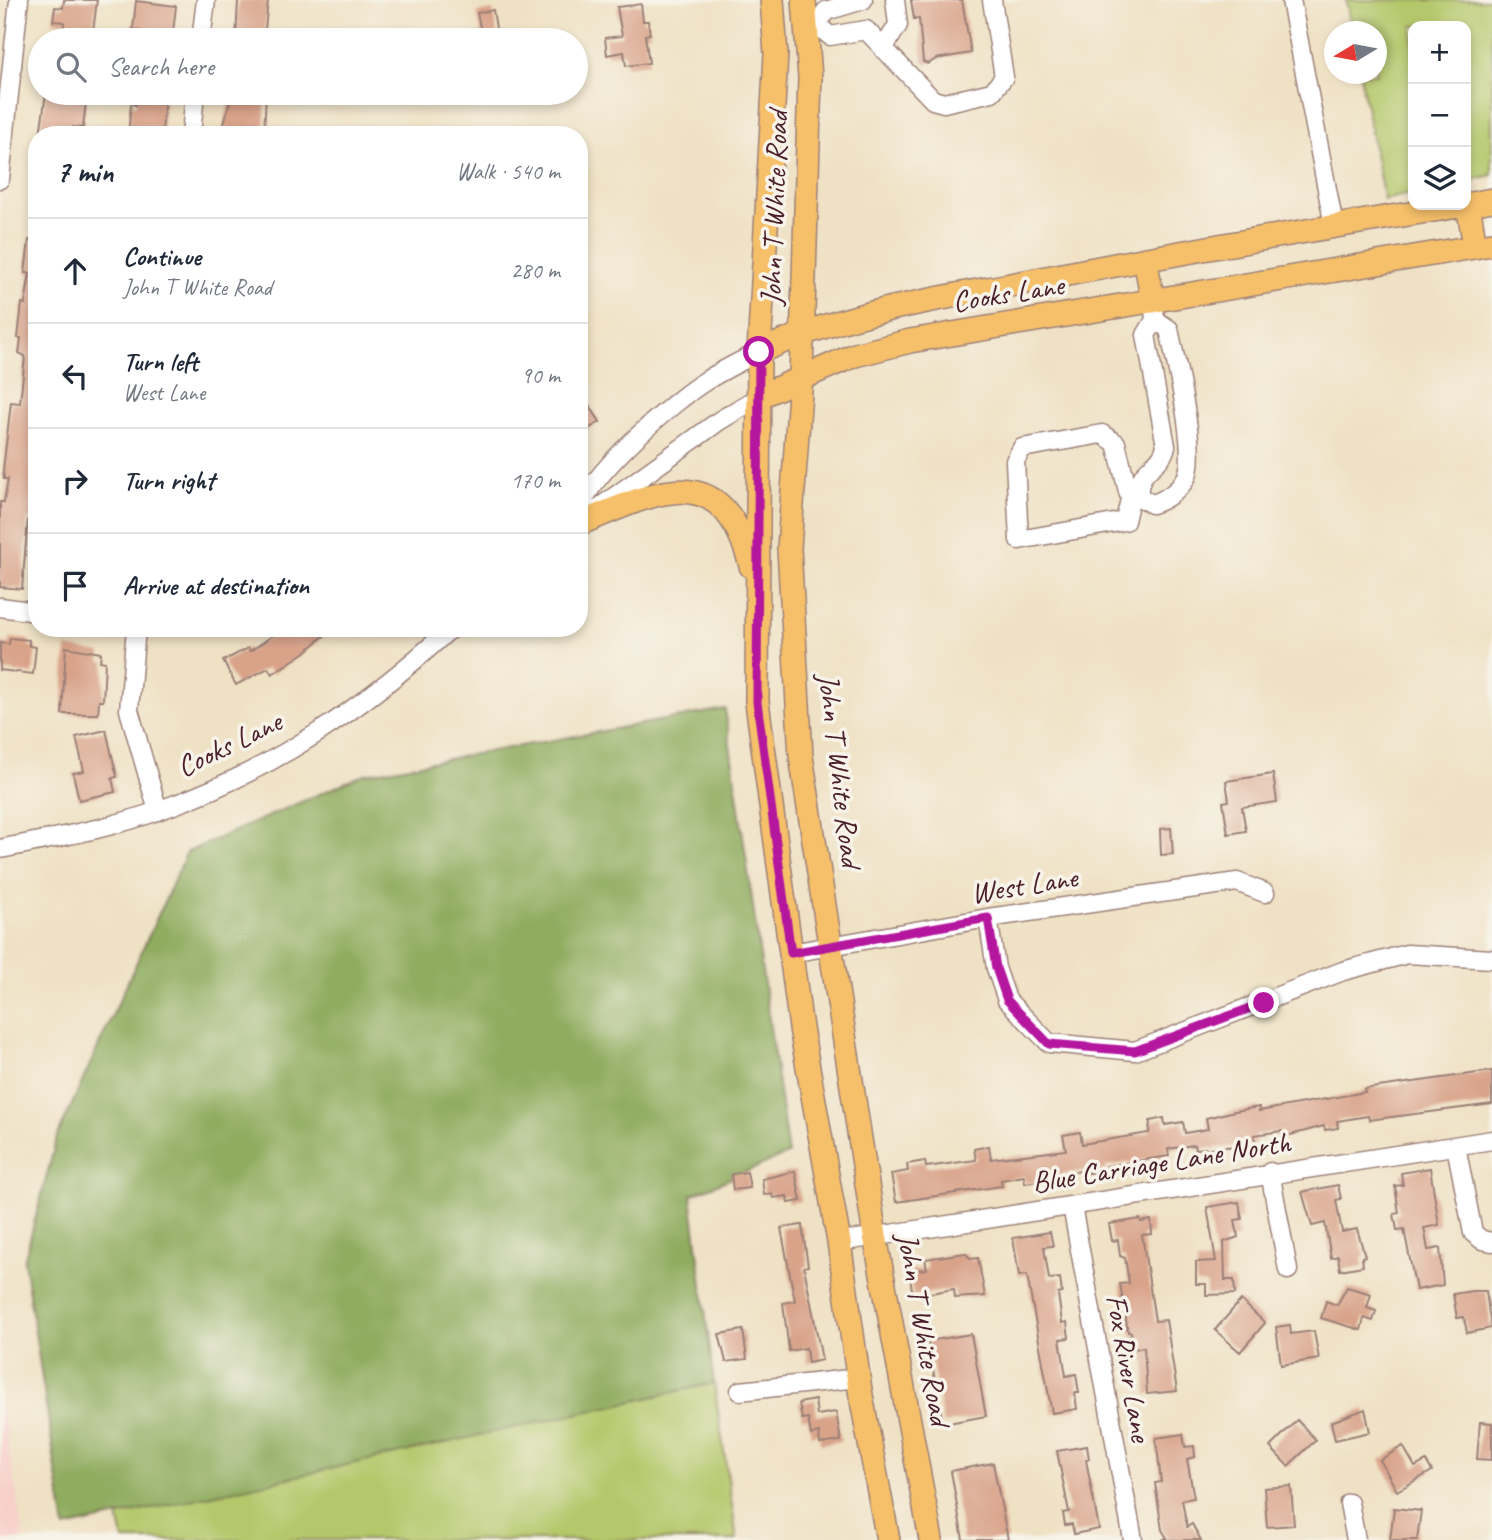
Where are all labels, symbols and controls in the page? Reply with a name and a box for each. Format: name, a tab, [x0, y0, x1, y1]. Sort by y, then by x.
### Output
north arrow	[1324, 21, 1387, 84]
map controls	[1408, 21, 1471, 210]
button: +	[1408, 21, 1471, 84]
search box	[28, 28, 588, 105]
icon: search	[52, 48, 90, 86]
text: Search here	[108, 50, 214, 83]
button: −	[1408, 84, 1471, 147]
street label: John T White Road	[752, 106, 797, 308]
button: layers	[1408, 147, 1471, 210]
text: 7 min	[56, 153, 113, 191]
text: Walk · 540 m	[456, 157, 560, 186]
text: Continue	[123, 240, 201, 273]
icon: ahead	[56, 252, 94, 290]
text: 280 m	[511, 256, 560, 285]
street label: Cooks Lane	[950, 265, 1069, 321]
text: John T White Road	[123, 273, 272, 302]
route start	[743, 336, 774, 367]
text: Turn left	[123, 345, 198, 378]
icon: left	[56, 357, 94, 395]
text: 90 m	[521, 361, 560, 390]
text: West Lane	[123, 378, 205, 407]
icon: right	[56, 462, 94, 500]
text: Turn right	[123, 464, 214, 497]
text: 170 m	[511, 466, 560, 495]
icon: arrive	[56, 567, 94, 605]
text: Arrive at destination	[123, 569, 309, 602]
street label: John T White Road	[809, 669, 871, 873]
street label: Cooks Lane	[170, 701, 290, 786]
street label: West Lane	[968, 858, 1082, 912]
route end	[1248, 987, 1279, 1018]
street label: Blue Carriage Lane North	[1029, 1123, 1294, 1201]
street label: John T White Road	[888, 1228, 960, 1432]
street label: Fox River Lane	[1097, 1292, 1161, 1447]

